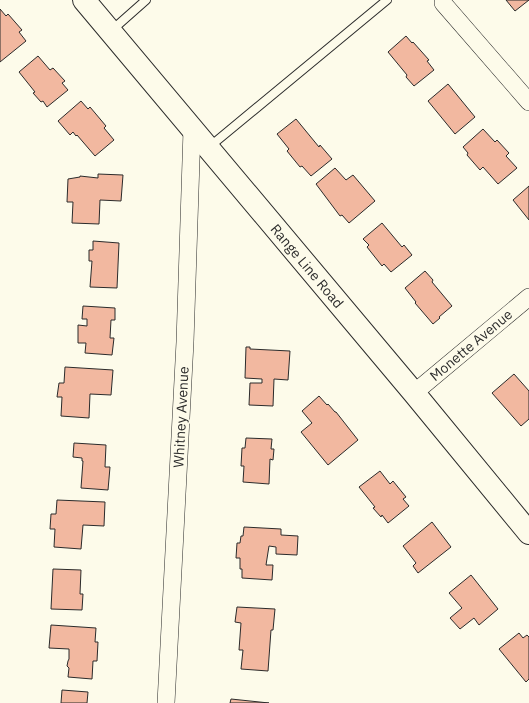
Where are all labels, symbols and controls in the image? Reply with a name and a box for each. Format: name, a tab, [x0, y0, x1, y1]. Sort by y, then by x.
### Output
street label: Range Line Road	[267, 220, 347, 312]
street label: Monette Avenue	[426, 305, 516, 385]
street label: Whitney Avenue	[169, 366, 193, 468]

